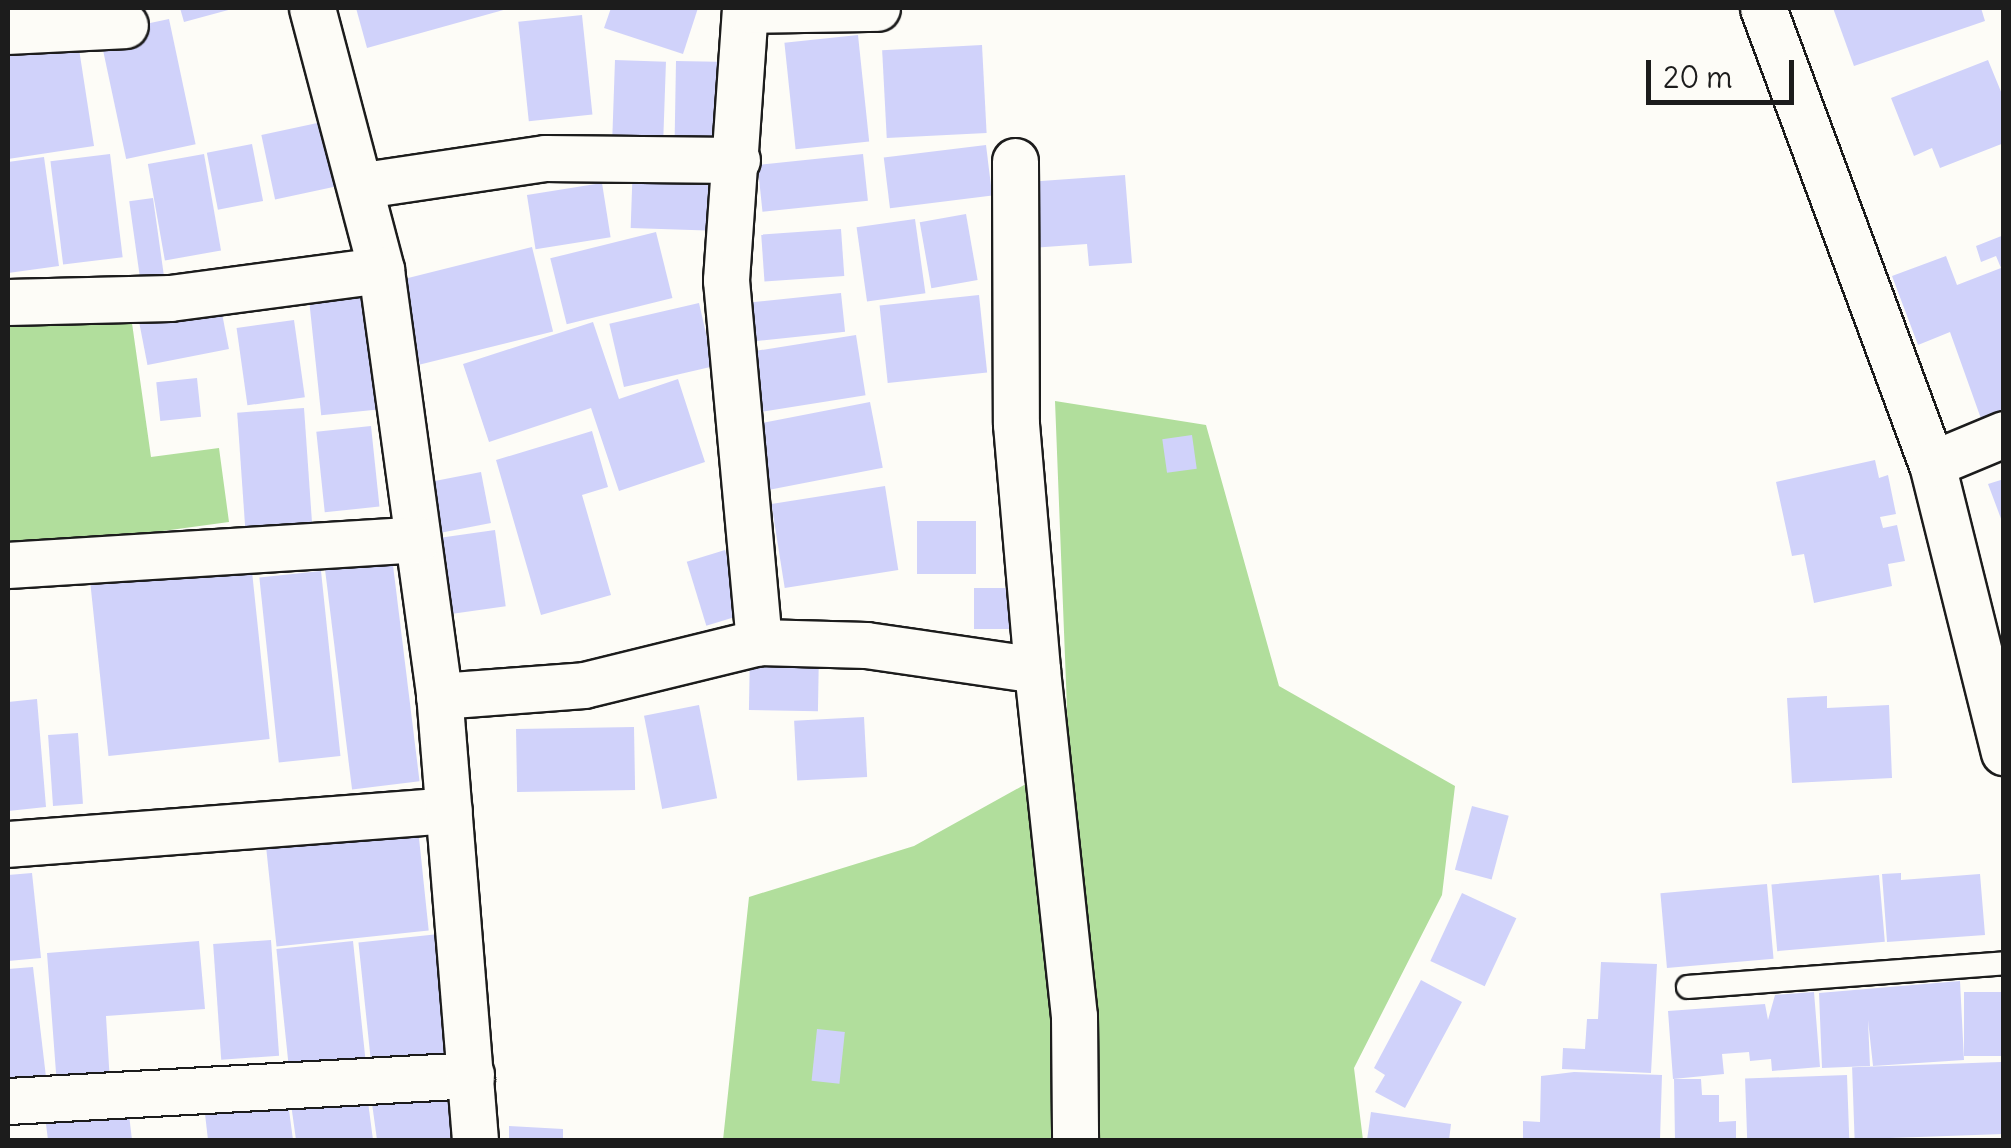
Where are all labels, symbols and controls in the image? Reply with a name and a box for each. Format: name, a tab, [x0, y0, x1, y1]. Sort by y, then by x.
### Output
scale bar	[1651, 40, 1798, 102]
text: 20 m	[1663, 58, 1733, 96]

